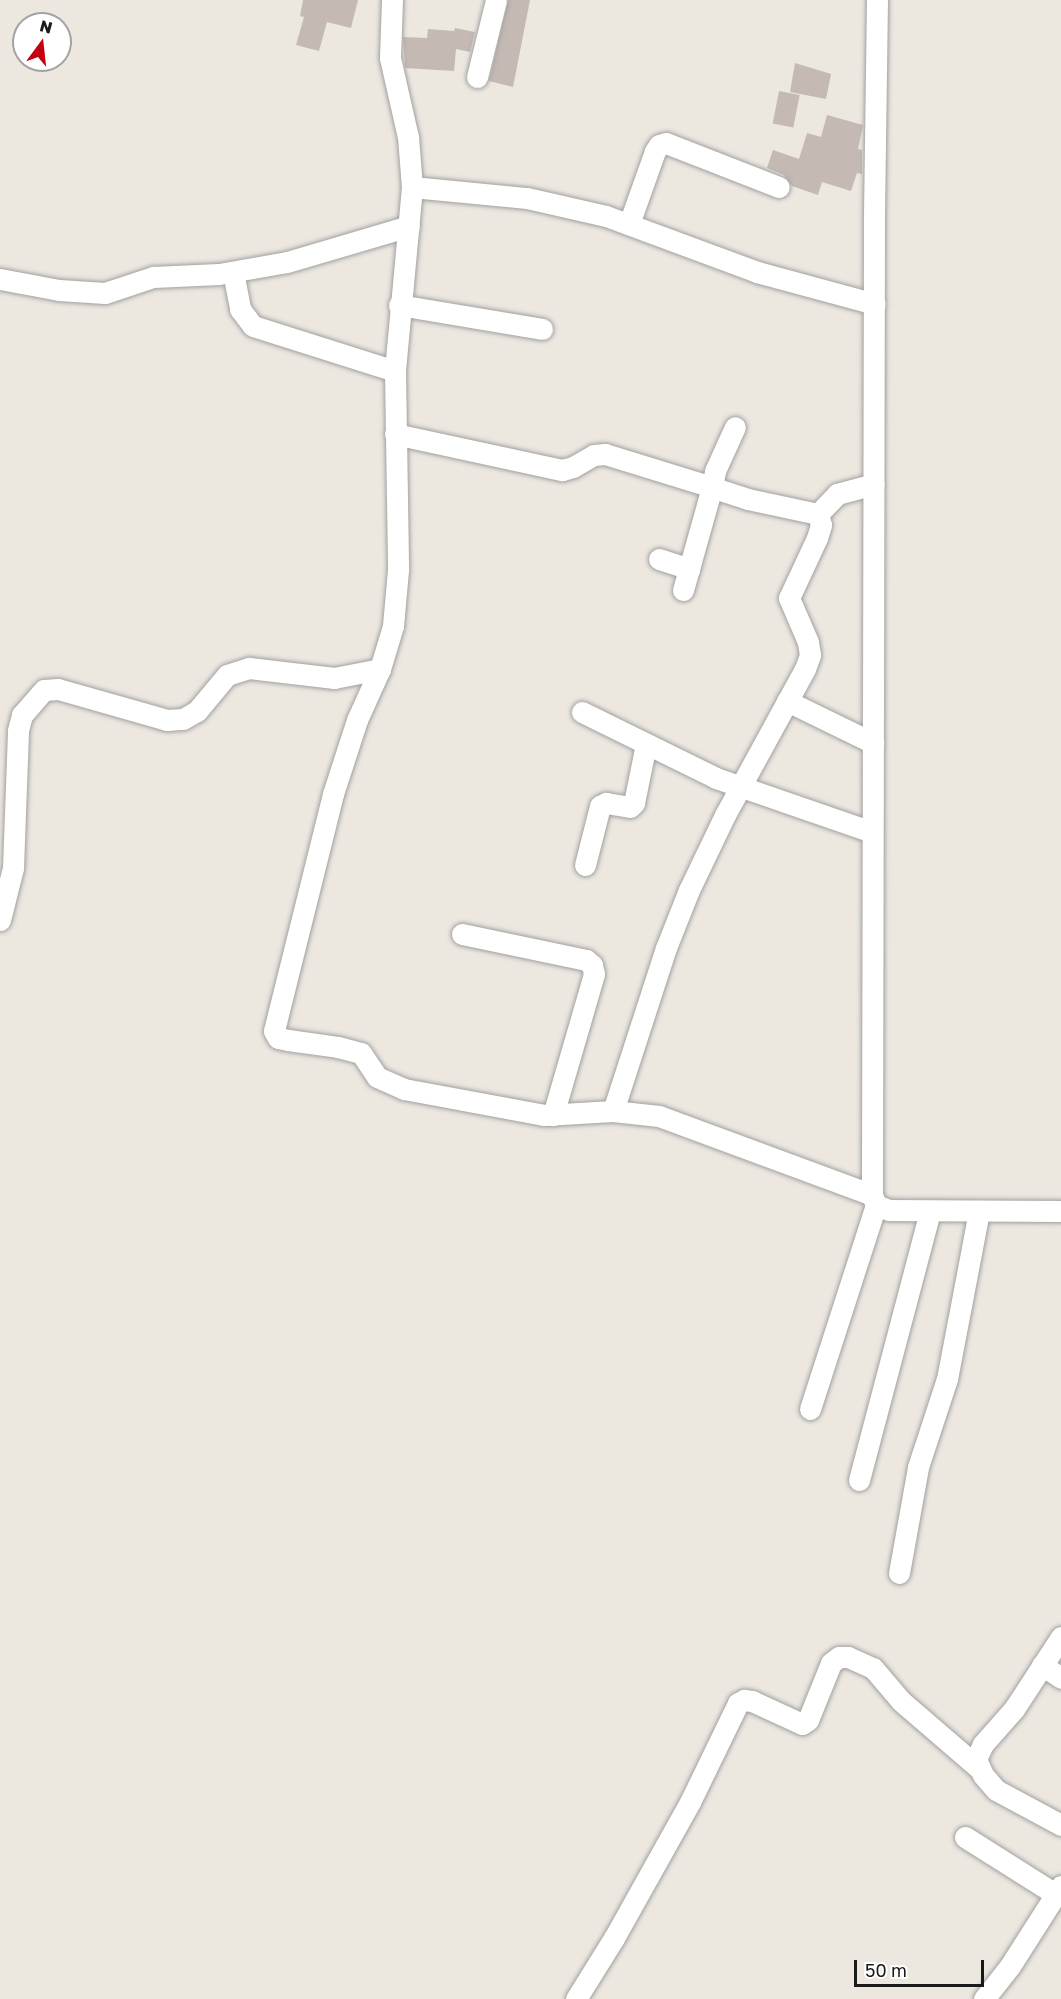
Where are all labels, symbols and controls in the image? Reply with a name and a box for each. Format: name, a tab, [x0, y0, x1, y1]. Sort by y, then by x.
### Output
north arrow	[12, 12, 72, 72]
text: N	[38, 15, 55, 38]
scale bar	[857, 1948, 988, 1986]
text: 50 m	[865, 1959, 907, 1981]

